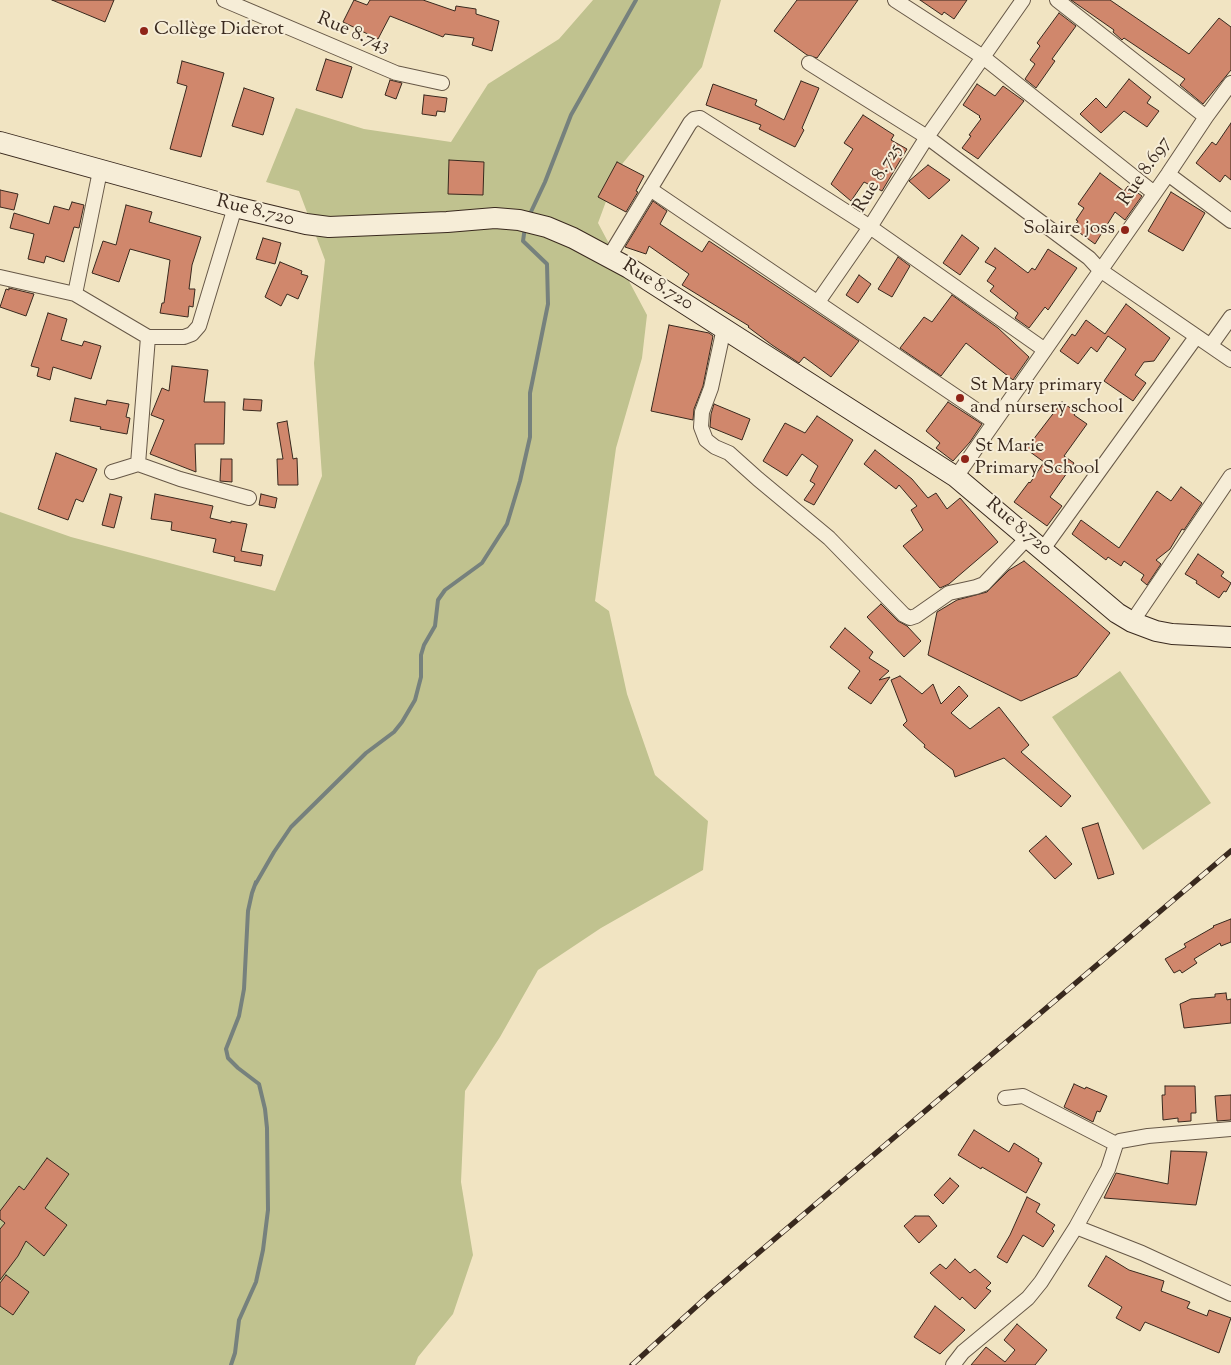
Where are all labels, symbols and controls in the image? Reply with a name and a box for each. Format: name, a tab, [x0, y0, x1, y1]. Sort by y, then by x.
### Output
street label: Rue 8.743	[313, 9, 393, 59]
place label: Collège Diderot	[154, 20, 284, 42]
marker: Collège Diderot	[138, 25, 150, 37]
street label: Rue 8.697	[1115, 133, 1177, 211]
street label: Rue 8.725	[850, 141, 908, 217]
street label: Rue 8.720	[214, 191, 296, 233]
place label: Solaire joss	[1023, 219, 1115, 241]
marker: Solaire joss	[1119, 224, 1131, 236]
street label: Rue 8.720	[617, 255, 697, 317]
place label: St Mary primary and nursery school	[970, 376, 1124, 420]
marker: St Mary primary and nursery school	[954, 392, 966, 404]
place label: St Marie Primary School	[975, 437, 1100, 481]
marker: St Marie Primary School	[959, 453, 971, 465]
street label: Rue 8.720	[980, 494, 1056, 562]

